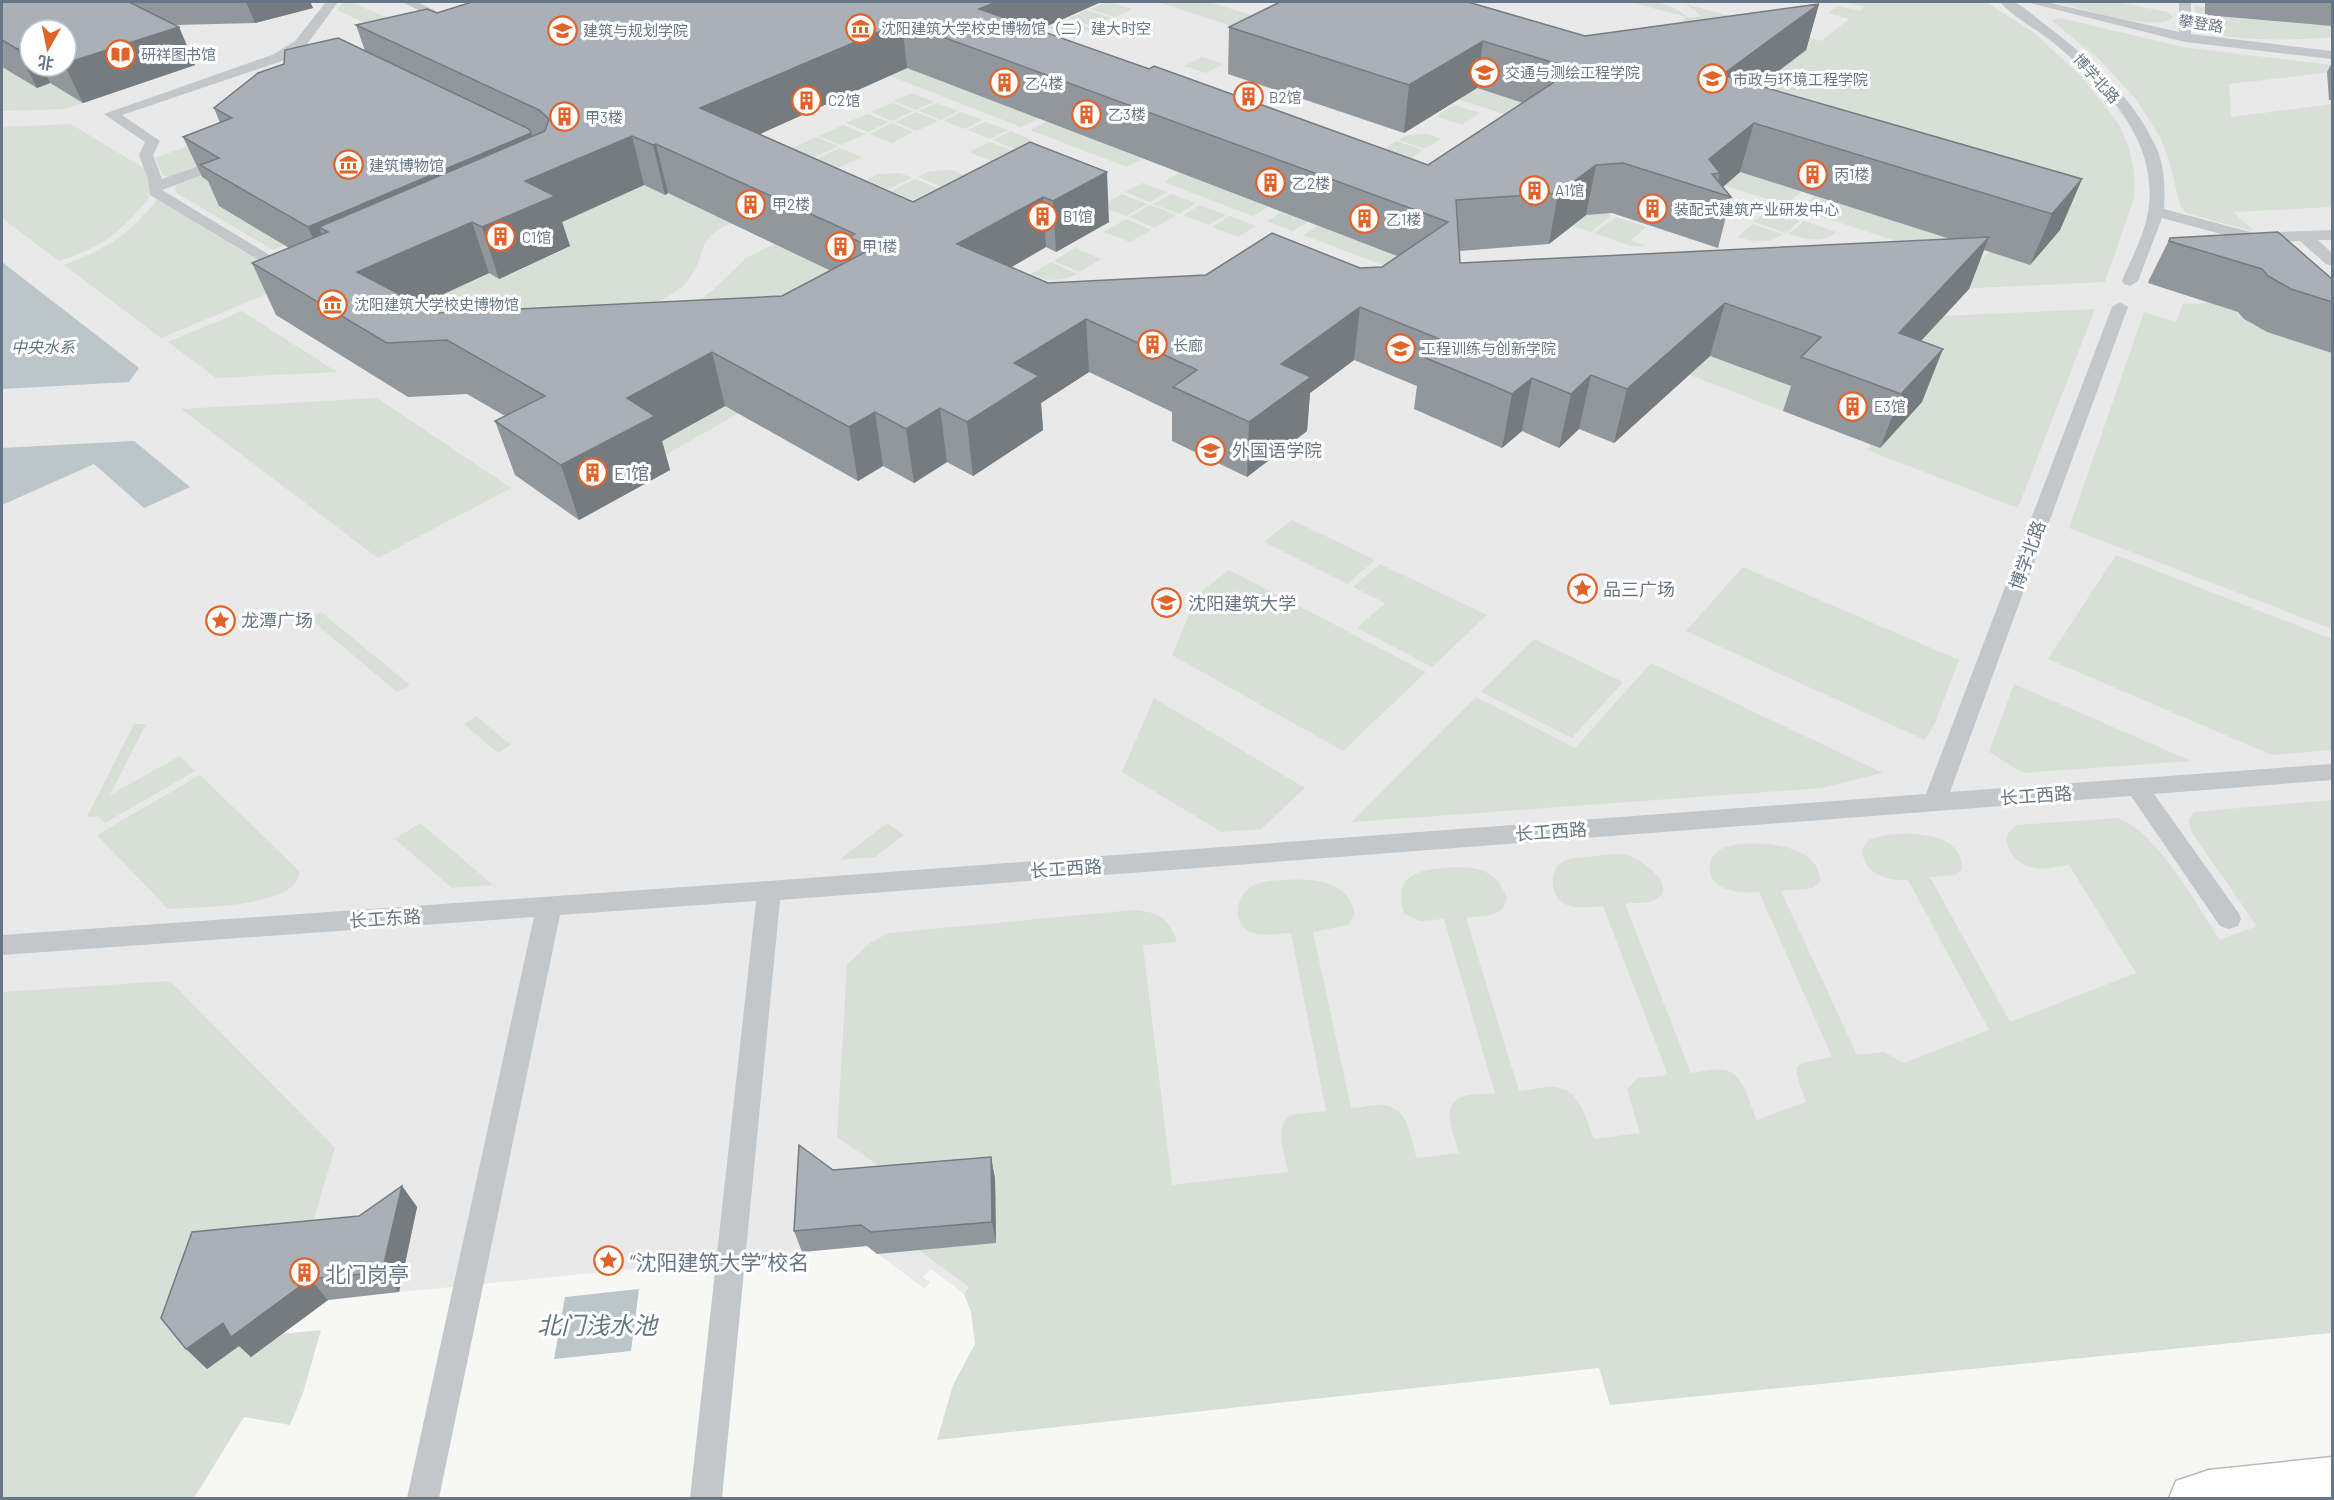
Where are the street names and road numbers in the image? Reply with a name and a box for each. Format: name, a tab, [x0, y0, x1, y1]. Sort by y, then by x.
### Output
street label: 攀登路	[2177, 11, 2225, 35]
street label: 博学北路	[2070, 50, 2124, 106]
street label: 博学北路	[2004, 517, 2050, 593]
street label: 长工西路	[1999, 782, 2073, 808]
street label: 长工西路	[1514, 818, 1588, 844]
street label: 长工西路	[1029, 855, 1103, 881]
street label: 长工东路	[348, 905, 422, 931]

